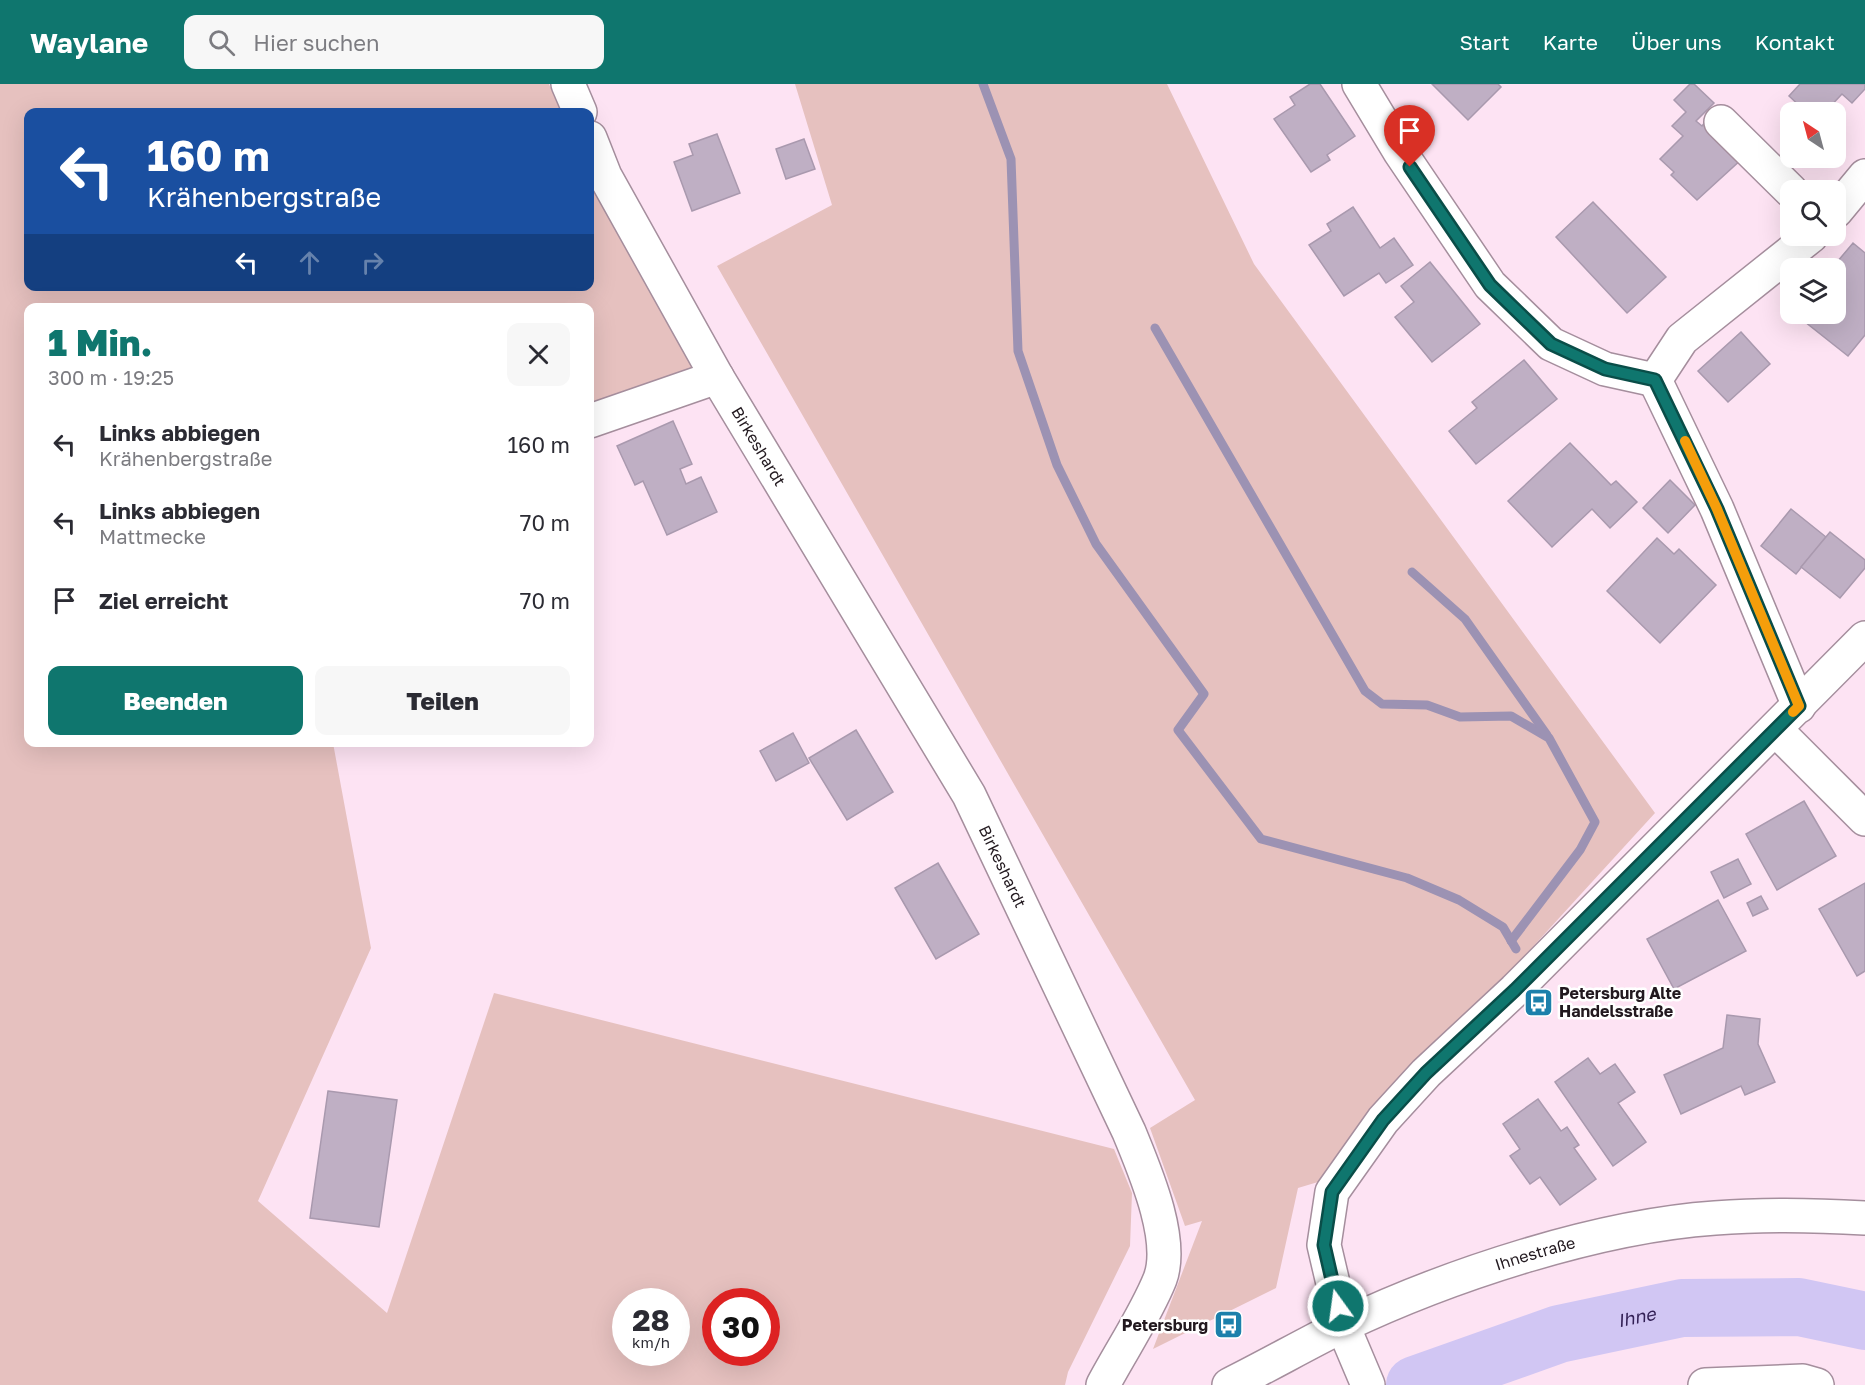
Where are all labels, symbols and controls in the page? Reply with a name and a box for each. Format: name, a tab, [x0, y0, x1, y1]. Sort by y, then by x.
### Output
search box	[184, 15, 604, 69]
text: Waylane	[30, 26, 148, 59]
icon: search	[205, 26, 238, 59]
text: Hier suchen	[253, 29, 380, 56]
text: Start	[1459, 29, 1510, 55]
text: Karte	[1543, 29, 1598, 55]
text: Über uns	[1631, 29, 1722, 55]
text: Kontakt	[1755, 29, 1835, 55]
north arrow	[1780, 102, 1846, 168]
map controls	[1780, 102, 1846, 324]
pin	[1384, 105, 1435, 167]
icon: arrive	[1393, 114, 1426, 147]
text: 160 m	[147, 130, 270, 180]
icon: left	[48, 132, 126, 210]
button: search	[1780, 180, 1846, 246]
text: Krähenbergstraße	[147, 181, 381, 213]
icon: left	[230, 246, 263, 279]
icon: ahead	[293, 246, 326, 279]
icon: right	[356, 246, 389, 279]
button: layers	[1780, 258, 1846, 324]
text: 1 Min.	[48, 321, 152, 364]
button: close	[507, 323, 570, 386]
text: 300 m · 19:25	[48, 365, 174, 389]
street label: Birkeshardt	[727, 403, 790, 490]
text: Links abbiegen	[99, 419, 260, 446]
icon: left	[48, 428, 81, 461]
text: 160 m	[507, 431, 570, 458]
text: Krähenbergstraße	[99, 446, 272, 470]
text: Links abbiegen	[99, 497, 260, 524]
icon: left	[48, 506, 81, 539]
text: 70 m	[520, 509, 570, 536]
text: Mattmecke	[99, 524, 206, 548]
icon: arrive	[48, 584, 81, 617]
text: Ziel erreicht	[99, 587, 228, 614]
text: 70 m	[520, 587, 570, 614]
button: Beenden	[48, 666, 303, 735]
button: Teilen	[315, 666, 570, 735]
street label: Birkeshardt	[975, 822, 1031, 911]
place label: Petersburg Alte Handelsstraße	[1559, 983, 1681, 1021]
bus stop icon: Petersburg Alte Handelsstraße	[1522, 986, 1554, 1018]
street label: Ihnestraße	[1492, 1232, 1577, 1275]
position arrow	[1306, 1274, 1370, 1338]
speed limit sign: 30	[702, 1288, 780, 1366]
text: 28	[632, 1302, 670, 1338]
water label: Ihne	[1615, 1302, 1659, 1331]
bus stop icon: Petersburg	[1213, 1309, 1245, 1341]
place label: Petersburg	[1122, 1315, 1208, 1335]
text: km/h	[632, 1333, 670, 1351]

